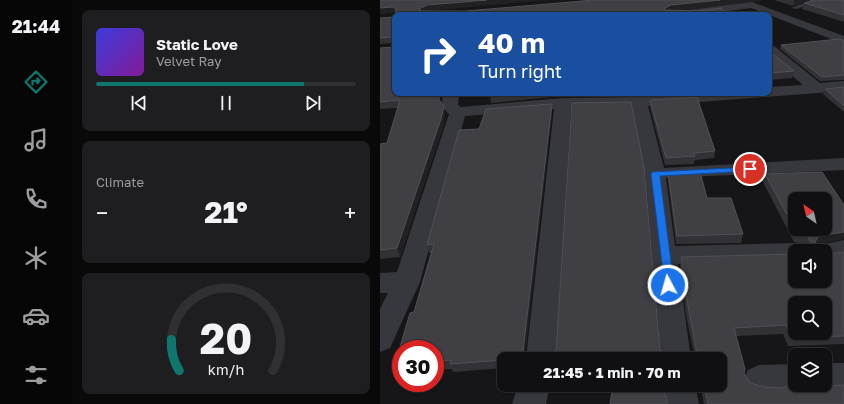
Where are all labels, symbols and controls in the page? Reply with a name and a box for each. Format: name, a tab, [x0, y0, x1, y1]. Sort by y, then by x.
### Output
text: 21:44	[12, 15, 60, 37]
text: 40 m	[478, 26, 545, 59]
icon: right	[412, 28, 464, 80]
text: Static Love	[156, 35, 238, 53]
text: Velvet Ray	[156, 53, 221, 69]
text: Turn right	[478, 60, 562, 82]
icon: directions	[22, 68, 50, 96]
icon: previous	[128, 92, 150, 114]
icon: pause	[215, 92, 237, 114]
icon: next	[302, 92, 324, 114]
icon: music	[22, 126, 50, 154]
pin	[733, 152, 767, 186]
icon: arrive	[739, 158, 761, 180]
text: Climate	[96, 174, 144, 190]
icon: phone	[22, 185, 50, 213]
north arrow	[788, 192, 832, 236]
map controls	[788, 192, 832, 392]
text: 21°	[204, 194, 248, 230]
text: −	[96, 199, 108, 226]
text: +	[344, 199, 356, 226]
icon: climate	[22, 244, 50, 272]
button: sound	[788, 244, 832, 288]
position arrow	[647, 264, 689, 306]
button: search	[788, 296, 832, 340]
icon: car	[22, 302, 50, 330]
text: 20	[200, 313, 252, 363]
speed limit sign: 30	[392, 340, 444, 392]
button: layers	[788, 348, 832, 392]
icon: filters	[22, 361, 50, 389]
text: km/h	[208, 361, 244, 378]
text: 21:45 · 1 min · 70 m	[543, 363, 681, 381]

